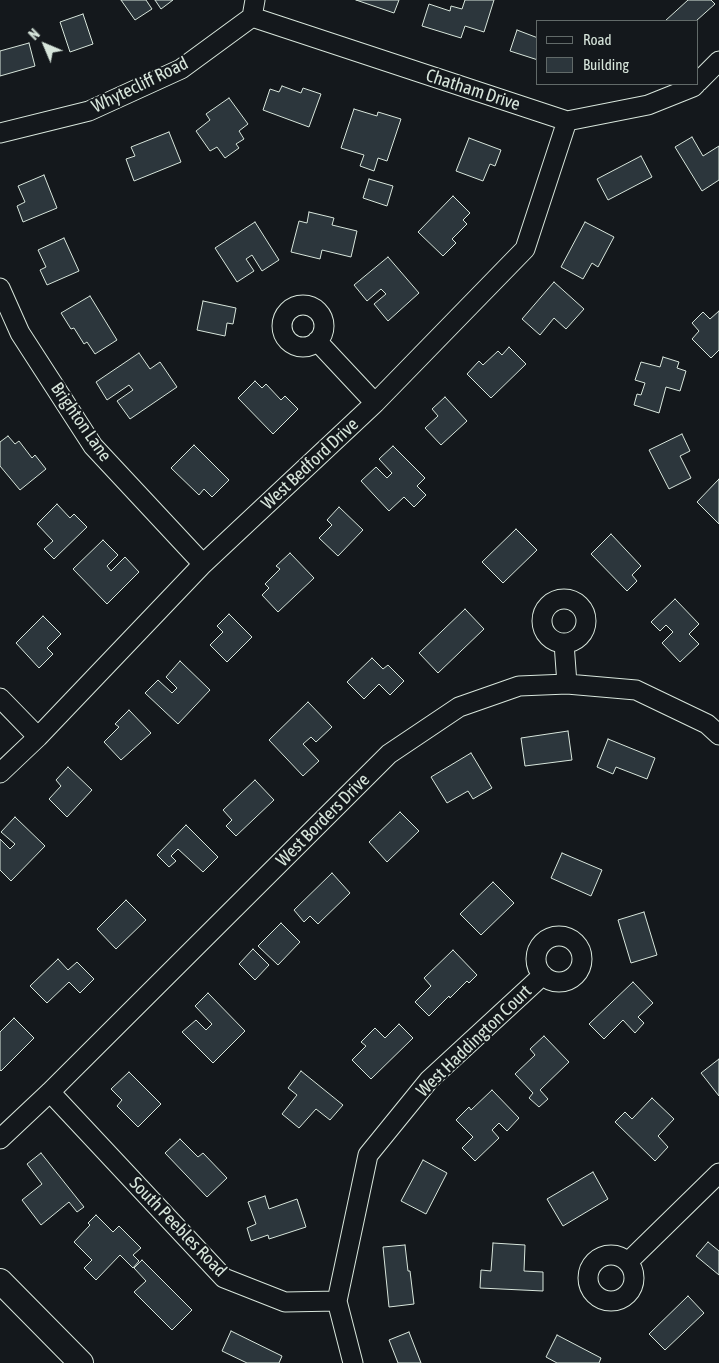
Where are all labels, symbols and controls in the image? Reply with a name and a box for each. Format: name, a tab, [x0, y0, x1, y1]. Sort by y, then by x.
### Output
north arrow	[20, 20, 70, 70]
legend	[536, 20, 699, 85]
text: N	[26, 26, 43, 43]
text: Road	[583, 31, 612, 48]
street label: Whytecliff Road	[88, 52, 192, 118]
text: Building	[583, 56, 629, 73]
street label: Chatham Drive	[423, 65, 523, 115]
street label: Brighton Lane	[46, 378, 116, 466]
street label: West Bedford Drive	[257, 414, 363, 514]
street label: West Borders Drive	[272, 769, 374, 871]
street label: West Haddington Court	[412, 981, 536, 1101]
street label: South Peebles Road	[125, 1173, 231, 1281]

